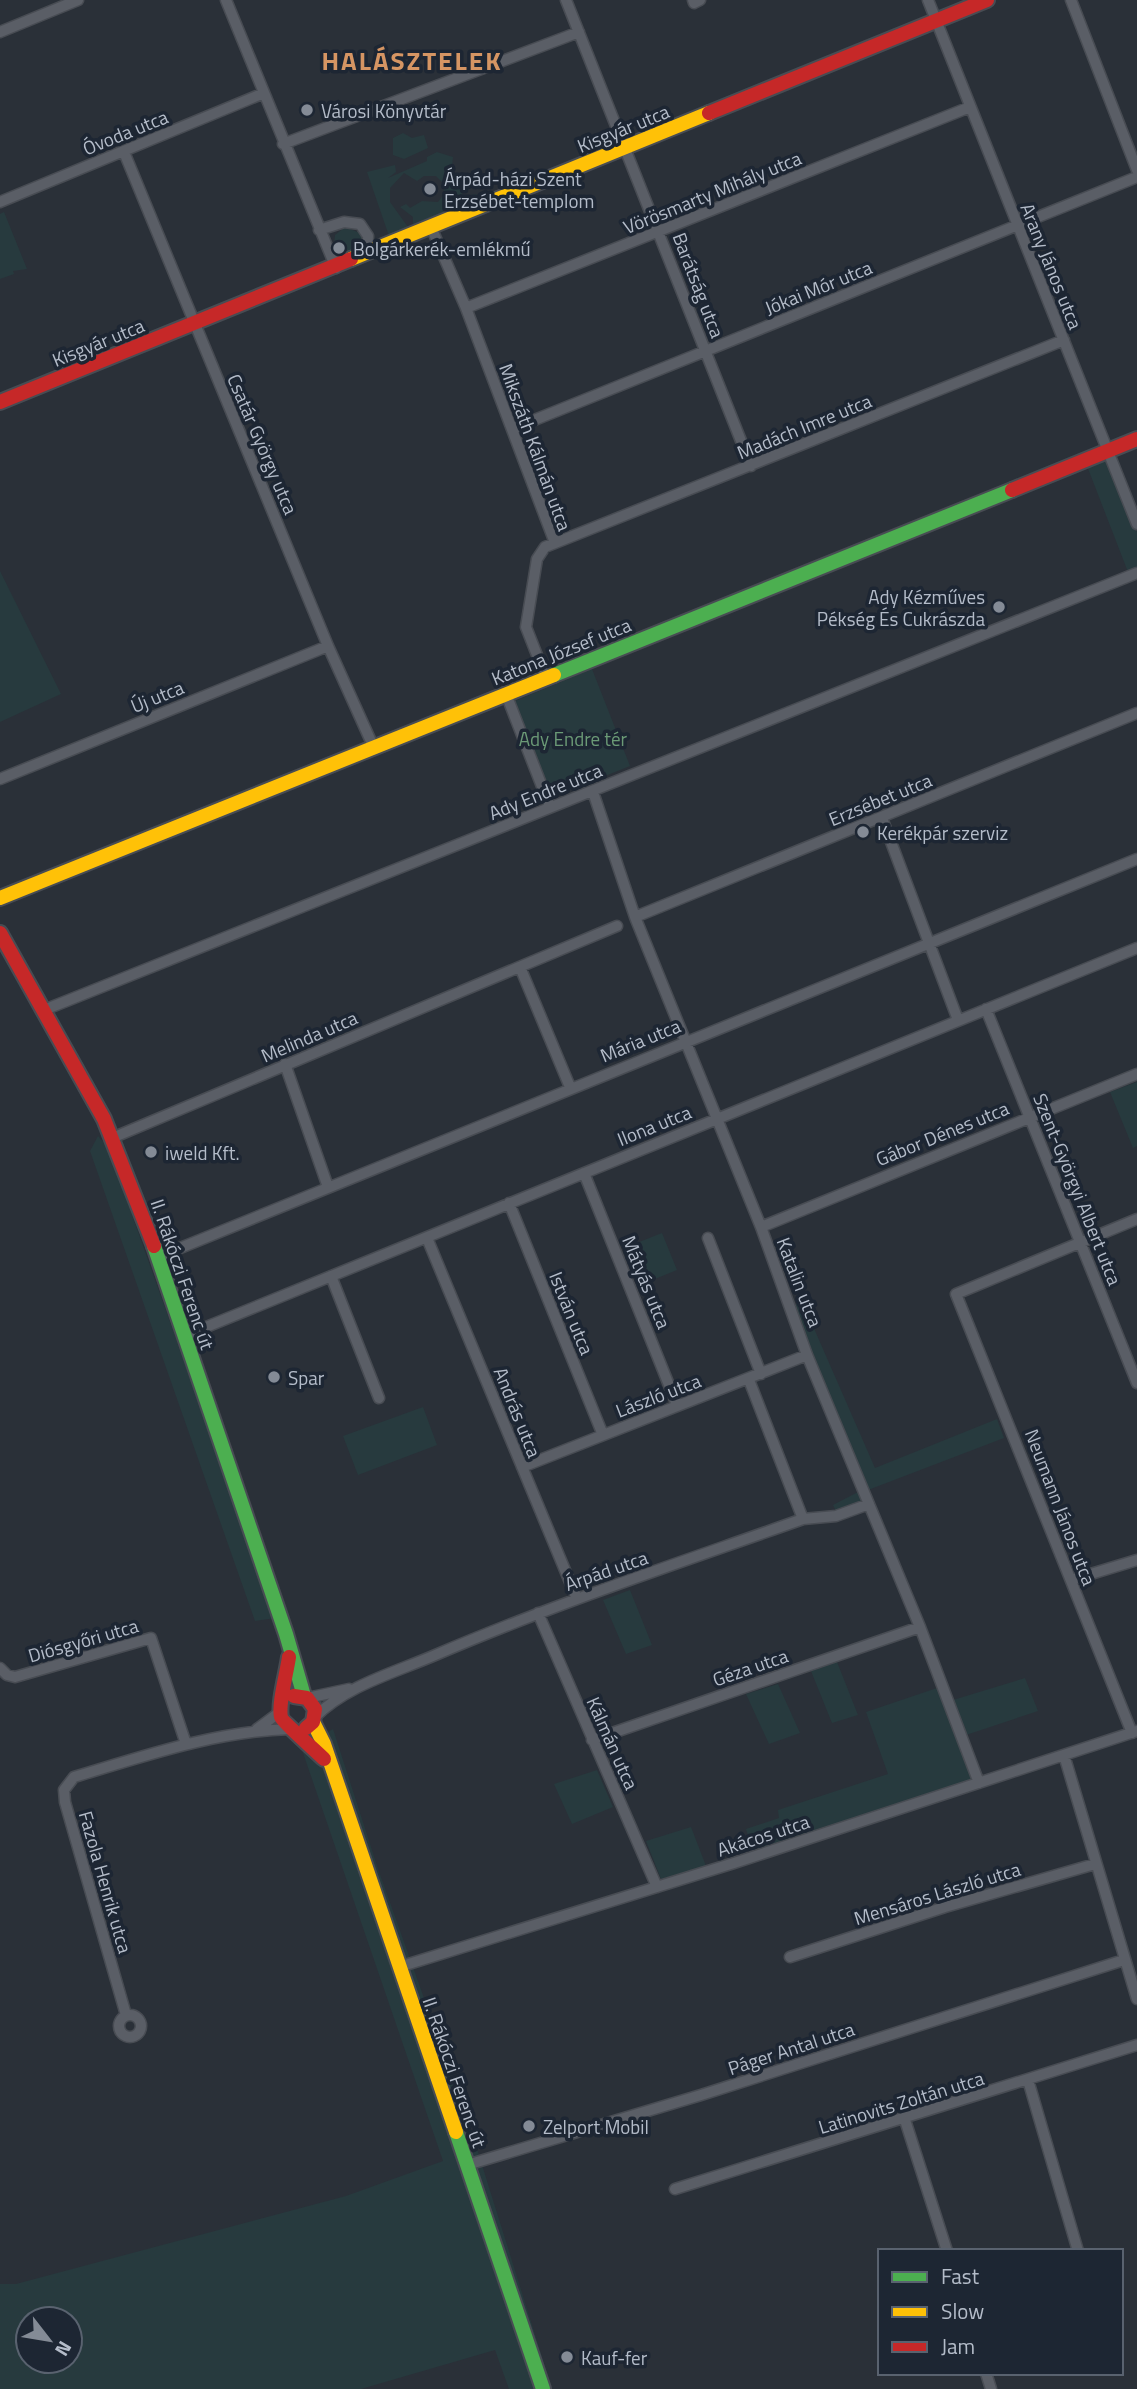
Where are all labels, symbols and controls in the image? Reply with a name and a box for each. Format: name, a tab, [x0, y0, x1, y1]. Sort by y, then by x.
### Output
district label: HALÁSZTELEK	[321, 41, 503, 80]
place label: Városi Könyvtár	[321, 96, 447, 125]
street label: Kisgyár utca	[572, 96, 674, 160]
street label: Óvoda utca	[78, 102, 173, 162]
marker: Városi Könyvtár	[299, 102, 315, 118]
street label: Vörösmarty Mihály utca	[619, 143, 806, 241]
place label: Árpád-házi Szent Erzsébet-templom	[444, 164, 594, 215]
marker: Árpád-házi Szent Erzsébet-templom	[422, 181, 438, 197]
street label: Arany János utca	[1014, 199, 1091, 334]
street label: Barátság utca	[666, 228, 733, 342]
place label: Bolgárkerék-emlékmű	[353, 234, 531, 263]
marker: Bolgárkerék-emlékmű	[331, 240, 347, 256]
street label: Jókai Mór utca	[760, 252, 877, 322]
street label: Kisgyár utca	[47, 310, 149, 374]
street label: Mikszáth Kálmán utca	[492, 359, 580, 535]
street label: Csatár György utca	[220, 369, 306, 519]
street label: Madách Imre utca	[732, 386, 876, 466]
place label: Ady Kézműves Pékség És Cukrászda	[817, 582, 985, 633]
marker: Ady Kézműves Pékség És Cukrászda	[991, 599, 1007, 615]
street label: Katona József utca	[487, 610, 636, 692]
street label: Új utca	[126, 672, 188, 720]
park label: Ady Endre tér	[519, 724, 628, 753]
street label: Ady Endre utca	[484, 755, 607, 827]
street label: Erzsébet utca	[824, 765, 936, 833]
place label: Kerékpár szerviz	[877, 818, 1008, 847]
marker: Kerékpár szerviz	[855, 824, 871, 840]
street label: Melinda utca	[256, 1002, 362, 1069]
street label: Mária utca	[595, 1011, 685, 1069]
street label: Szent-Györgyi Albert utca	[1026, 1089, 1130, 1290]
street label: Gábor Dénes utca	[871, 1093, 1013, 1173]
street label: Ilona utca	[613, 1097, 696, 1153]
place label: iweld Kft.	[165, 1138, 240, 1167]
marker: iweld Kft.	[143, 1144, 159, 1160]
street label: II. Rákóczi Ferenc út	[144, 1195, 222, 1354]
street label: Mátyás utca	[615, 1231, 679, 1333]
street label: Katalin utca	[770, 1233, 831, 1332]
street label: István utca	[542, 1267, 602, 1359]
street label: András utca	[487, 1362, 549, 1462]
place label: Spar	[288, 1363, 325, 1392]
street label: László utca	[611, 1365, 705, 1425]
marker: Spar	[266, 1369, 282, 1385]
street label: Neumann János utca	[1018, 1425, 1104, 1590]
street label: Árpád utca	[561, 1542, 652, 1598]
street label: Diósgyőri utca	[24, 1610, 142, 1670]
street label: Géza utca	[708, 1640, 792, 1693]
street label: Kálmán utca	[580, 1692, 647, 1795]
street label: Akácos utca	[713, 1806, 813, 1864]
street label: Fazola Henrik utca	[72, 1807, 140, 1957]
street label: Mensáros László utca	[850, 1854, 1024, 1932]
street label: II. Rákóczi Ferenc út	[416, 1993, 494, 2152]
street label: Páger Antal utca	[724, 2014, 859, 2082]
street label: Latinovits Zoltán utca	[814, 2063, 988, 2141]
place label: Zelport Mobil	[543, 2112, 649, 2141]
marker: Zelport Mobil	[521, 2118, 537, 2134]
legend	[878, 2249, 1123, 2375]
text: Fast	[941, 2260, 980, 2292]
text: Slow	[941, 2295, 984, 2327]
north arrow	[14, 2305, 84, 2375]
text: Jam	[941, 2330, 975, 2362]
text: N	[48, 2336, 80, 2362]
place label: Kauf-fer	[581, 2343, 648, 2372]
marker: Kauf-fer	[559, 2349, 575, 2365]

